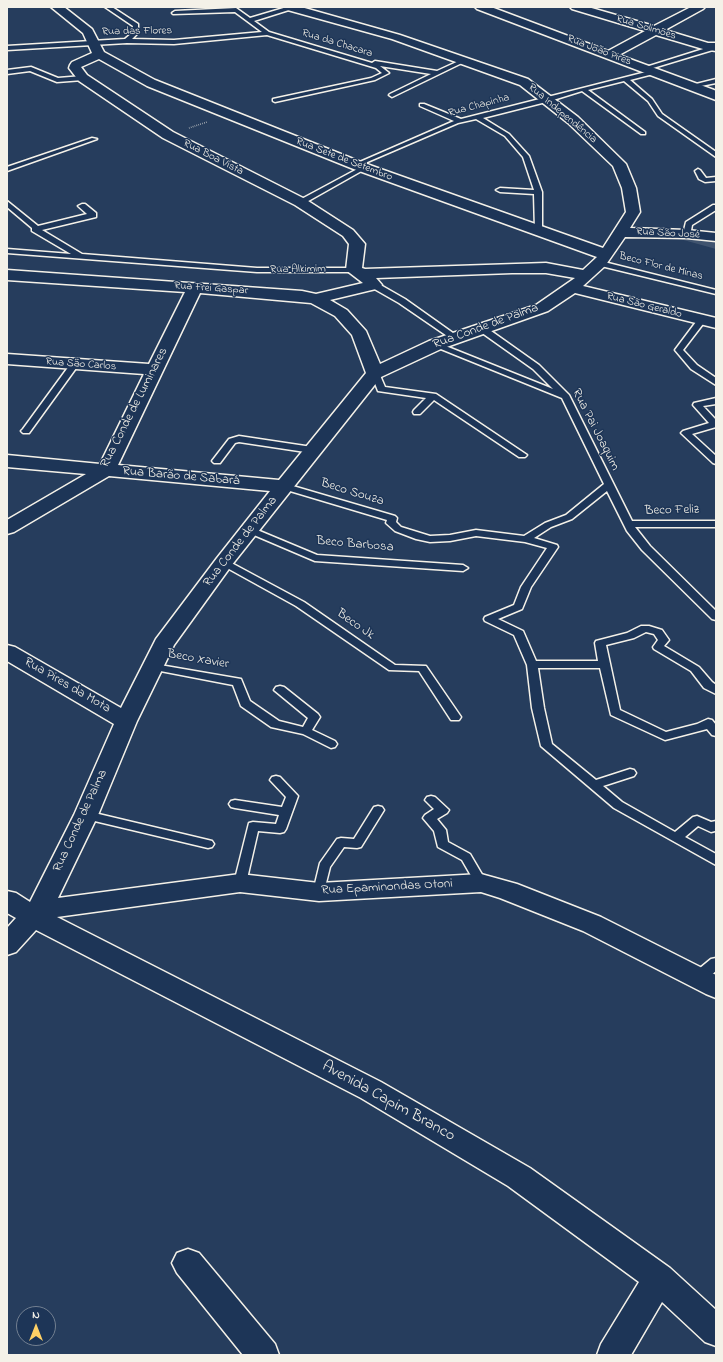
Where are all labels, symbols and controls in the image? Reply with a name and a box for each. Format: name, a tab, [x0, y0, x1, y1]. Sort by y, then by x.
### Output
street label: Rua Solimões	[614, 13, 678, 43]
street label: Rua das Flores	[102, 25, 172, 39]
street label: Rua da Chacara	[300, 27, 374, 61]
street label: Rua João Pires	[565, 33, 633, 69]
street label: Rua Independência	[525, 81, 599, 147]
street label: Rua Chapinha	[447, 91, 511, 121]
street label: Rua Sete de Setembro	[294, 135, 394, 185]
street label: Rua Boa Vista	[181, 137, 245, 179]
street label: Rua São José	[636, 226, 700, 242]
street label: Beco Flor de Minas	[618, 250, 704, 284]
street label: Rua Alkimim	[270, 263, 326, 277]
street label: Rua Frei Gaspar	[174, 280, 248, 298]
street label: Rua São Geraldo	[605, 290, 683, 322]
street label: Rua Conde de Palma	[431, 301, 541, 353]
street label: Rua Conde de Luminares	[98, 345, 172, 471]
street label: Rua São Carlos	[45, 356, 117, 374]
street label: Rua Pai Joaquim	[568, 387, 622, 473]
street label: Rua Barão de Sabará	[122, 464, 240, 490]
street label: Beco Souza	[318, 476, 386, 510]
street label: Rua Conde de Palma	[201, 493, 281, 591]
street label: Beco Feliz	[645, 503, 699, 519]
street label: Beco Barbosa	[316, 534, 394, 556]
street label: Beco Jk	[333, 606, 377, 644]
street label: Beco Xavier	[166, 647, 230, 673]
street label: Rua Pires da Mota	[21, 655, 113, 717]
street label: Rua Conde de Palma	[50, 767, 112, 875]
street label: Rua Epaminondas Otoni	[321, 877, 453, 899]
street label: Avenida Capim Branco	[318, 1057, 458, 1147]
north arrow	[16, 1306, 56, 1346]
text: N	[32, 1307, 40, 1323]

